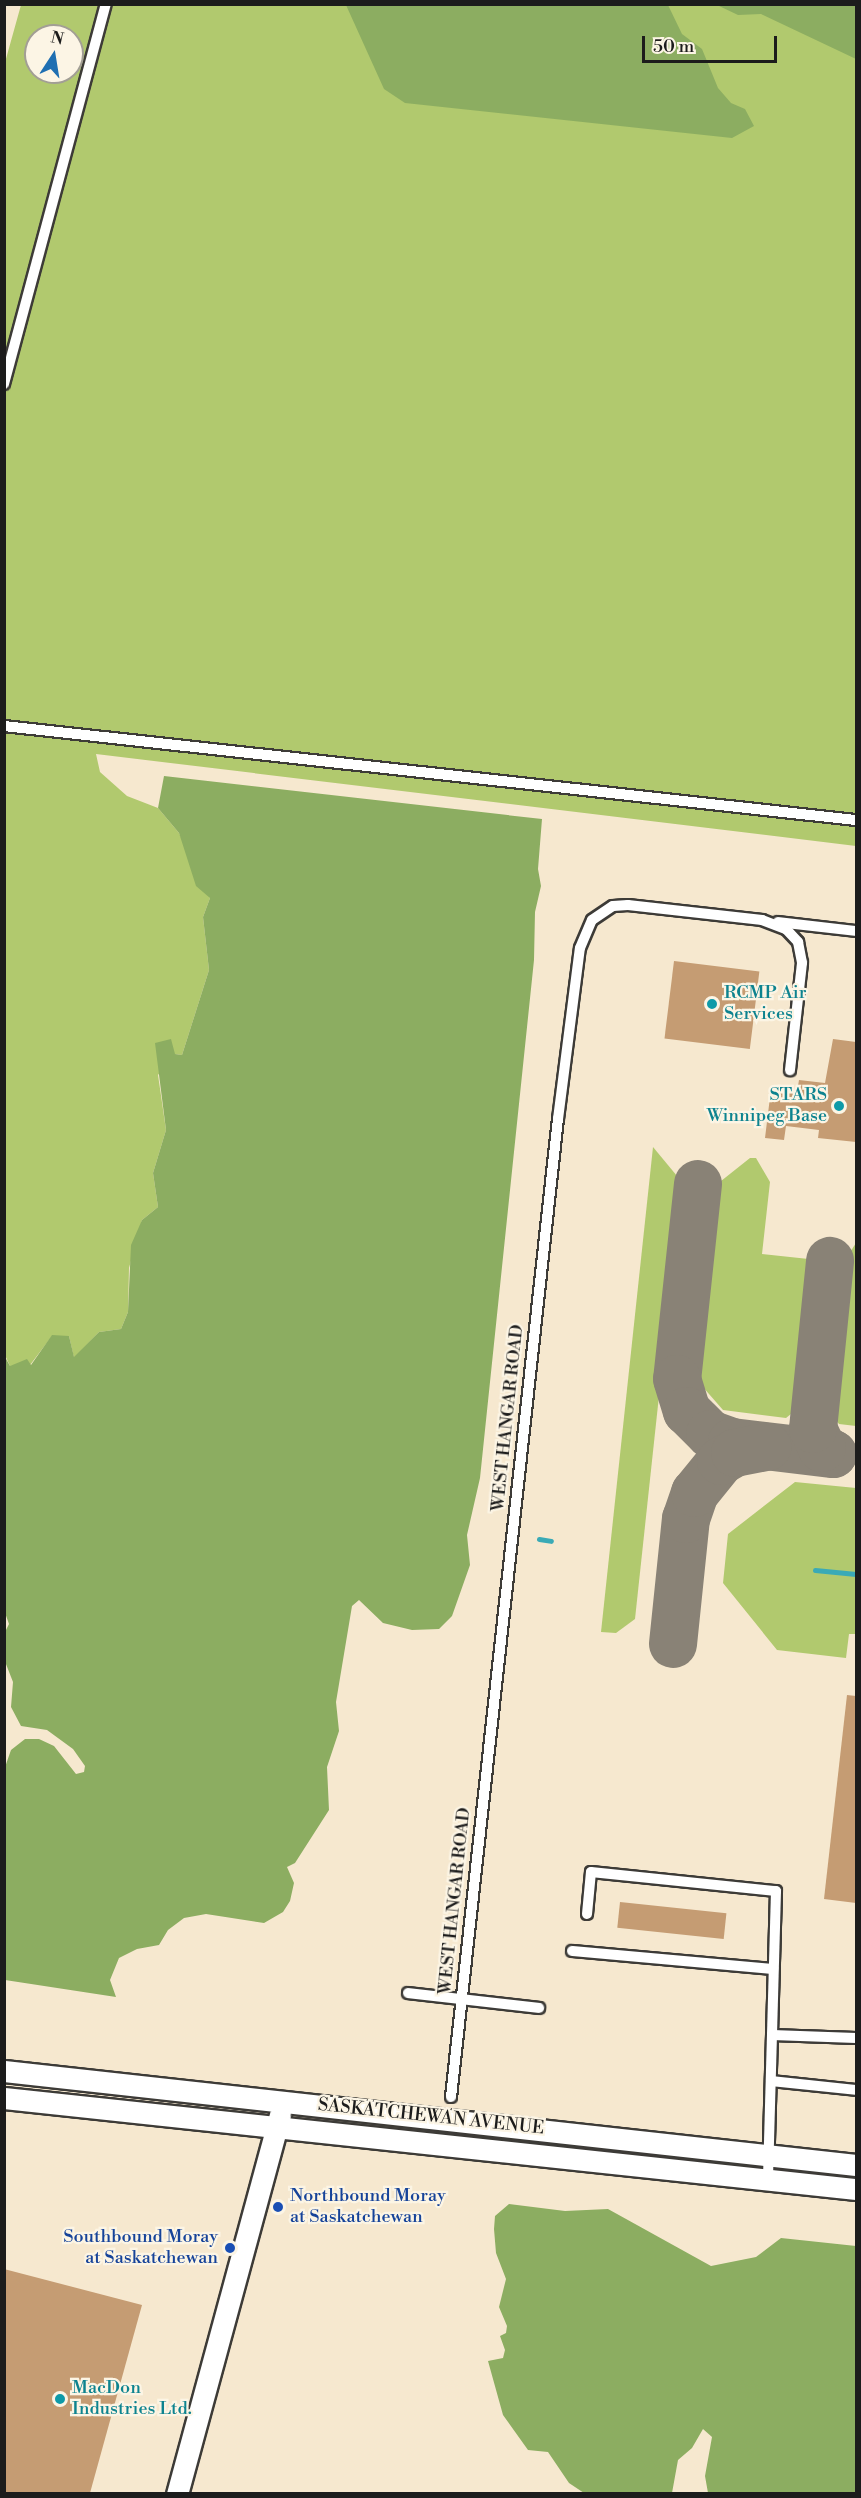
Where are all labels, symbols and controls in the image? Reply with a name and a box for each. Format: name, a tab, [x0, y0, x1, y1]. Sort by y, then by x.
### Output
north arrow	[24, 24, 84, 84]
scale bar	[645, 24, 780, 62]
text: N	[49, 27, 66, 49]
text: 50 m	[653, 35, 694, 58]
place label: RCMP Air Services	[724, 983, 807, 1026]
marker: RCMP Air Services	[705, 997, 719, 1011]
place label: STARS Winnipeg Base	[707, 1085, 827, 1128]
marker: STARS Winnipeg Base	[832, 1099, 846, 1113]
street label: WEST HANGAR ROAD	[487, 1323, 529, 1513]
street label: WEST HANGAR ROAD	[434, 1806, 476, 1996]
street label: SASKATCHEWAN AVENUE	[317, 2094, 545, 2140]
place label: Northbound Moray at Saskatchewan	[290, 2186, 446, 2228]
marker: Northbound Moray at Saskatchewan	[271, 2200, 285, 2214]
place label: Southbound Moray at Saskatchewan	[63, 2227, 218, 2270]
marker: Southbound Moray at Saskatchewan	[223, 2241, 237, 2255]
place label: MacDon Industries Ltd.	[72, 2378, 192, 2420]
marker: MacDon Industries Ltd.	[53, 2392, 67, 2406]

